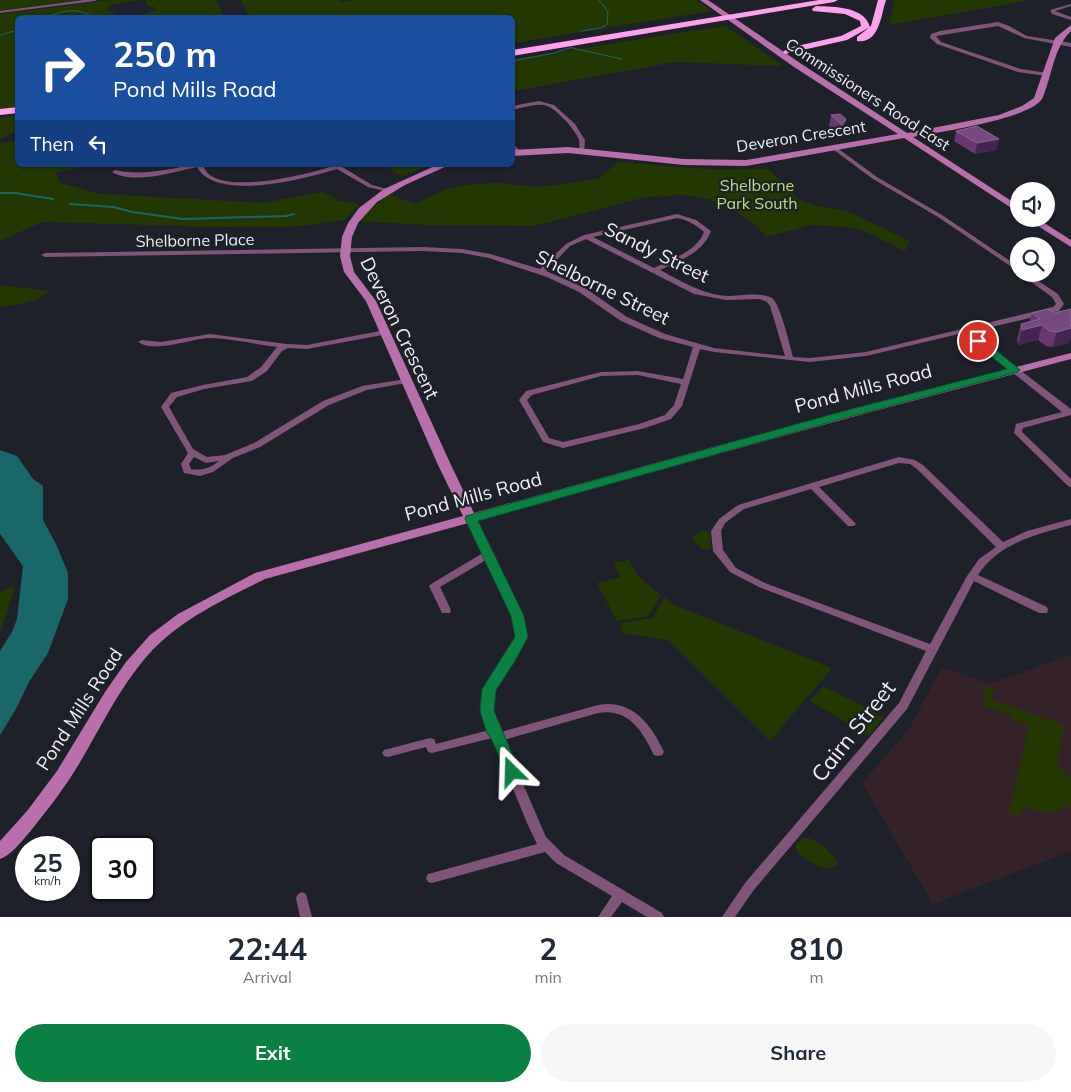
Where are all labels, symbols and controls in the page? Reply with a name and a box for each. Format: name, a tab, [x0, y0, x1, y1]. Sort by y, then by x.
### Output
text: 250 m	[113, 32, 217, 76]
street label: Commissioners Road East	[782, 33, 954, 155]
icon: right	[30, 35, 95, 100]
text: Pond Mills Road	[113, 75, 276, 103]
street label: Deveron Crescent	[735, 116, 868, 156]
icon: left	[84, 130, 112, 158]
text: Then	[30, 132, 74, 156]
park label: Shelborne Park South	[716, 175, 798, 213]
map controls	[1010, 182, 1055, 282]
button: sound	[1010, 182, 1055, 227]
street label: Sandy Street	[601, 216, 714, 288]
street label: Shelborne Place	[135, 229, 255, 251]
button: search	[1010, 237, 1055, 282]
street label: Shelborne Street	[532, 244, 674, 330]
street label: Deveron Crescent	[355, 253, 445, 403]
pin	[957, 320, 999, 362]
icon: arrive	[964, 327, 992, 355]
street label: Pond Mills Road	[792, 358, 934, 418]
street label: Pond Mills Road	[402, 466, 544, 526]
street label: Pond Mills Road	[31, 643, 127, 775]
street label: Cairn Street	[805, 675, 901, 787]
position arrow	[485, 745, 537, 797]
speed limit sign: 30	[90, 836, 155, 901]
text: 25	[32, 847, 63, 878]
text: km/h	[34, 873, 61, 888]
text: 22:44	[228, 930, 307, 968]
text: 2	[539, 930, 557, 968]
text: 810	[789, 930, 843, 968]
text: Arrival	[243, 967, 292, 987]
text: min	[535, 967, 562, 987]
text: m	[809, 967, 823, 987]
button: Exit	[15, 1024, 531, 1082]
button: Share	[541, 1024, 1056, 1082]

